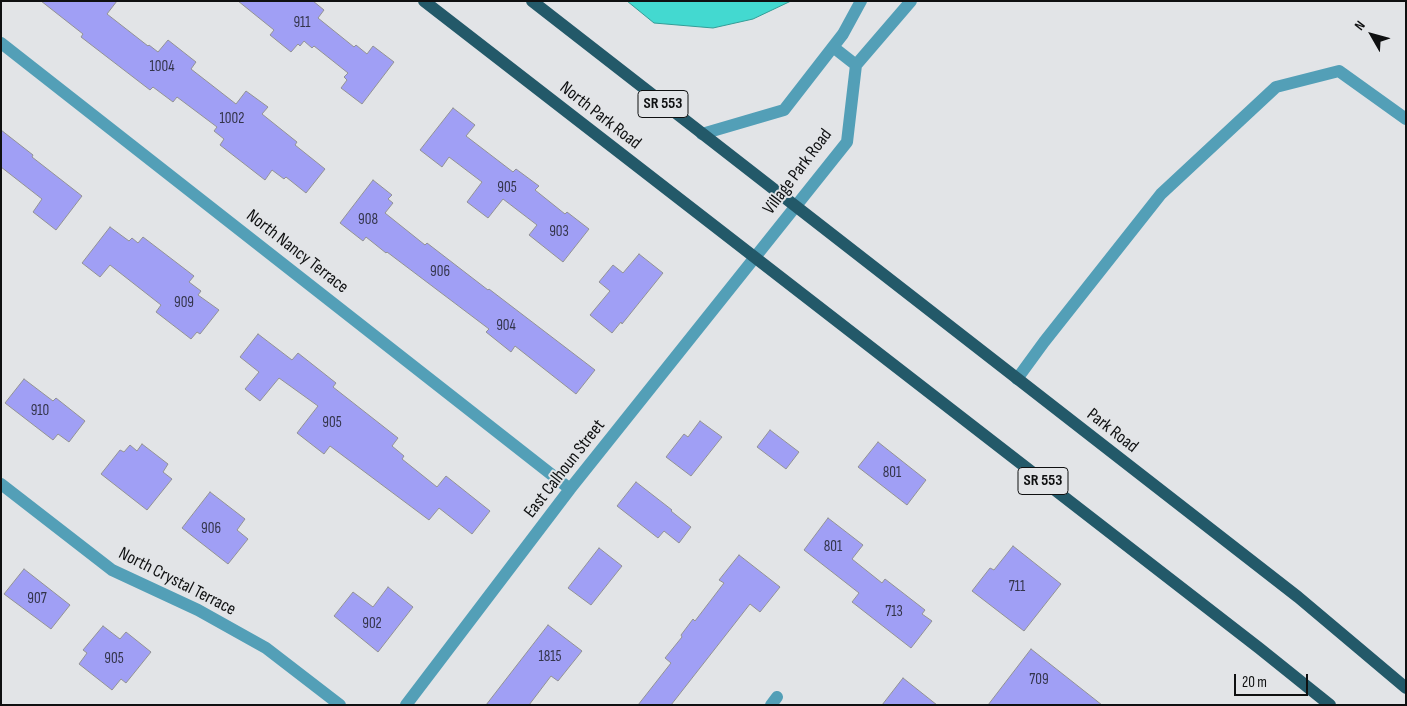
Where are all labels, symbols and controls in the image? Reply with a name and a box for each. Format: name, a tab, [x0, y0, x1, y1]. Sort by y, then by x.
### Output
north arrow	[1347, 10, 1397, 60]
house number: 911	[293, 14, 311, 32]
text: N	[1351, 17, 1369, 34]
house number: 1004	[150, 58, 174, 76]
street label: North Park Road	[555, 78, 645, 154]
road number: SR 553	[638, 90, 688, 118]
house number: 1002	[220, 110, 244, 128]
street label: Village Park Road	[759, 125, 837, 219]
house number: 905	[497, 179, 517, 197]
street label: North Nancy Terrace	[242, 205, 352, 299]
house number: 908	[358, 211, 378, 229]
house number: 903	[549, 223, 569, 241]
house number: 906	[430, 263, 450, 281]
house number: 909	[174, 294, 194, 312]
house number: 904	[496, 317, 516, 335]
house number: 910	[31, 402, 49, 420]
street label: Park Road	[1082, 404, 1142, 458]
house number: 905	[322, 414, 342, 432]
street label: East Calhoun Street	[520, 416, 610, 522]
house number: 801	[883, 464, 901, 482]
road number: SR 553	[1018, 468, 1068, 494]
house number: 906	[201, 520, 221, 538]
house number: 801	[824, 538, 842, 556]
street label: North Crystal Terrace	[115, 543, 239, 621]
house number: 711	[1009, 578, 1025, 596]
house number: 907	[27, 590, 47, 608]
house number: 713	[885, 603, 903, 621]
house number: 902	[362, 615, 382, 633]
house number: 1815	[538, 648, 562, 666]
house number: 905	[104, 650, 124, 668]
scale bar	[1237, 664, 1311, 696]
house number: 709	[1029, 671, 1049, 689]
text: 20 m	[1242, 673, 1267, 692]

